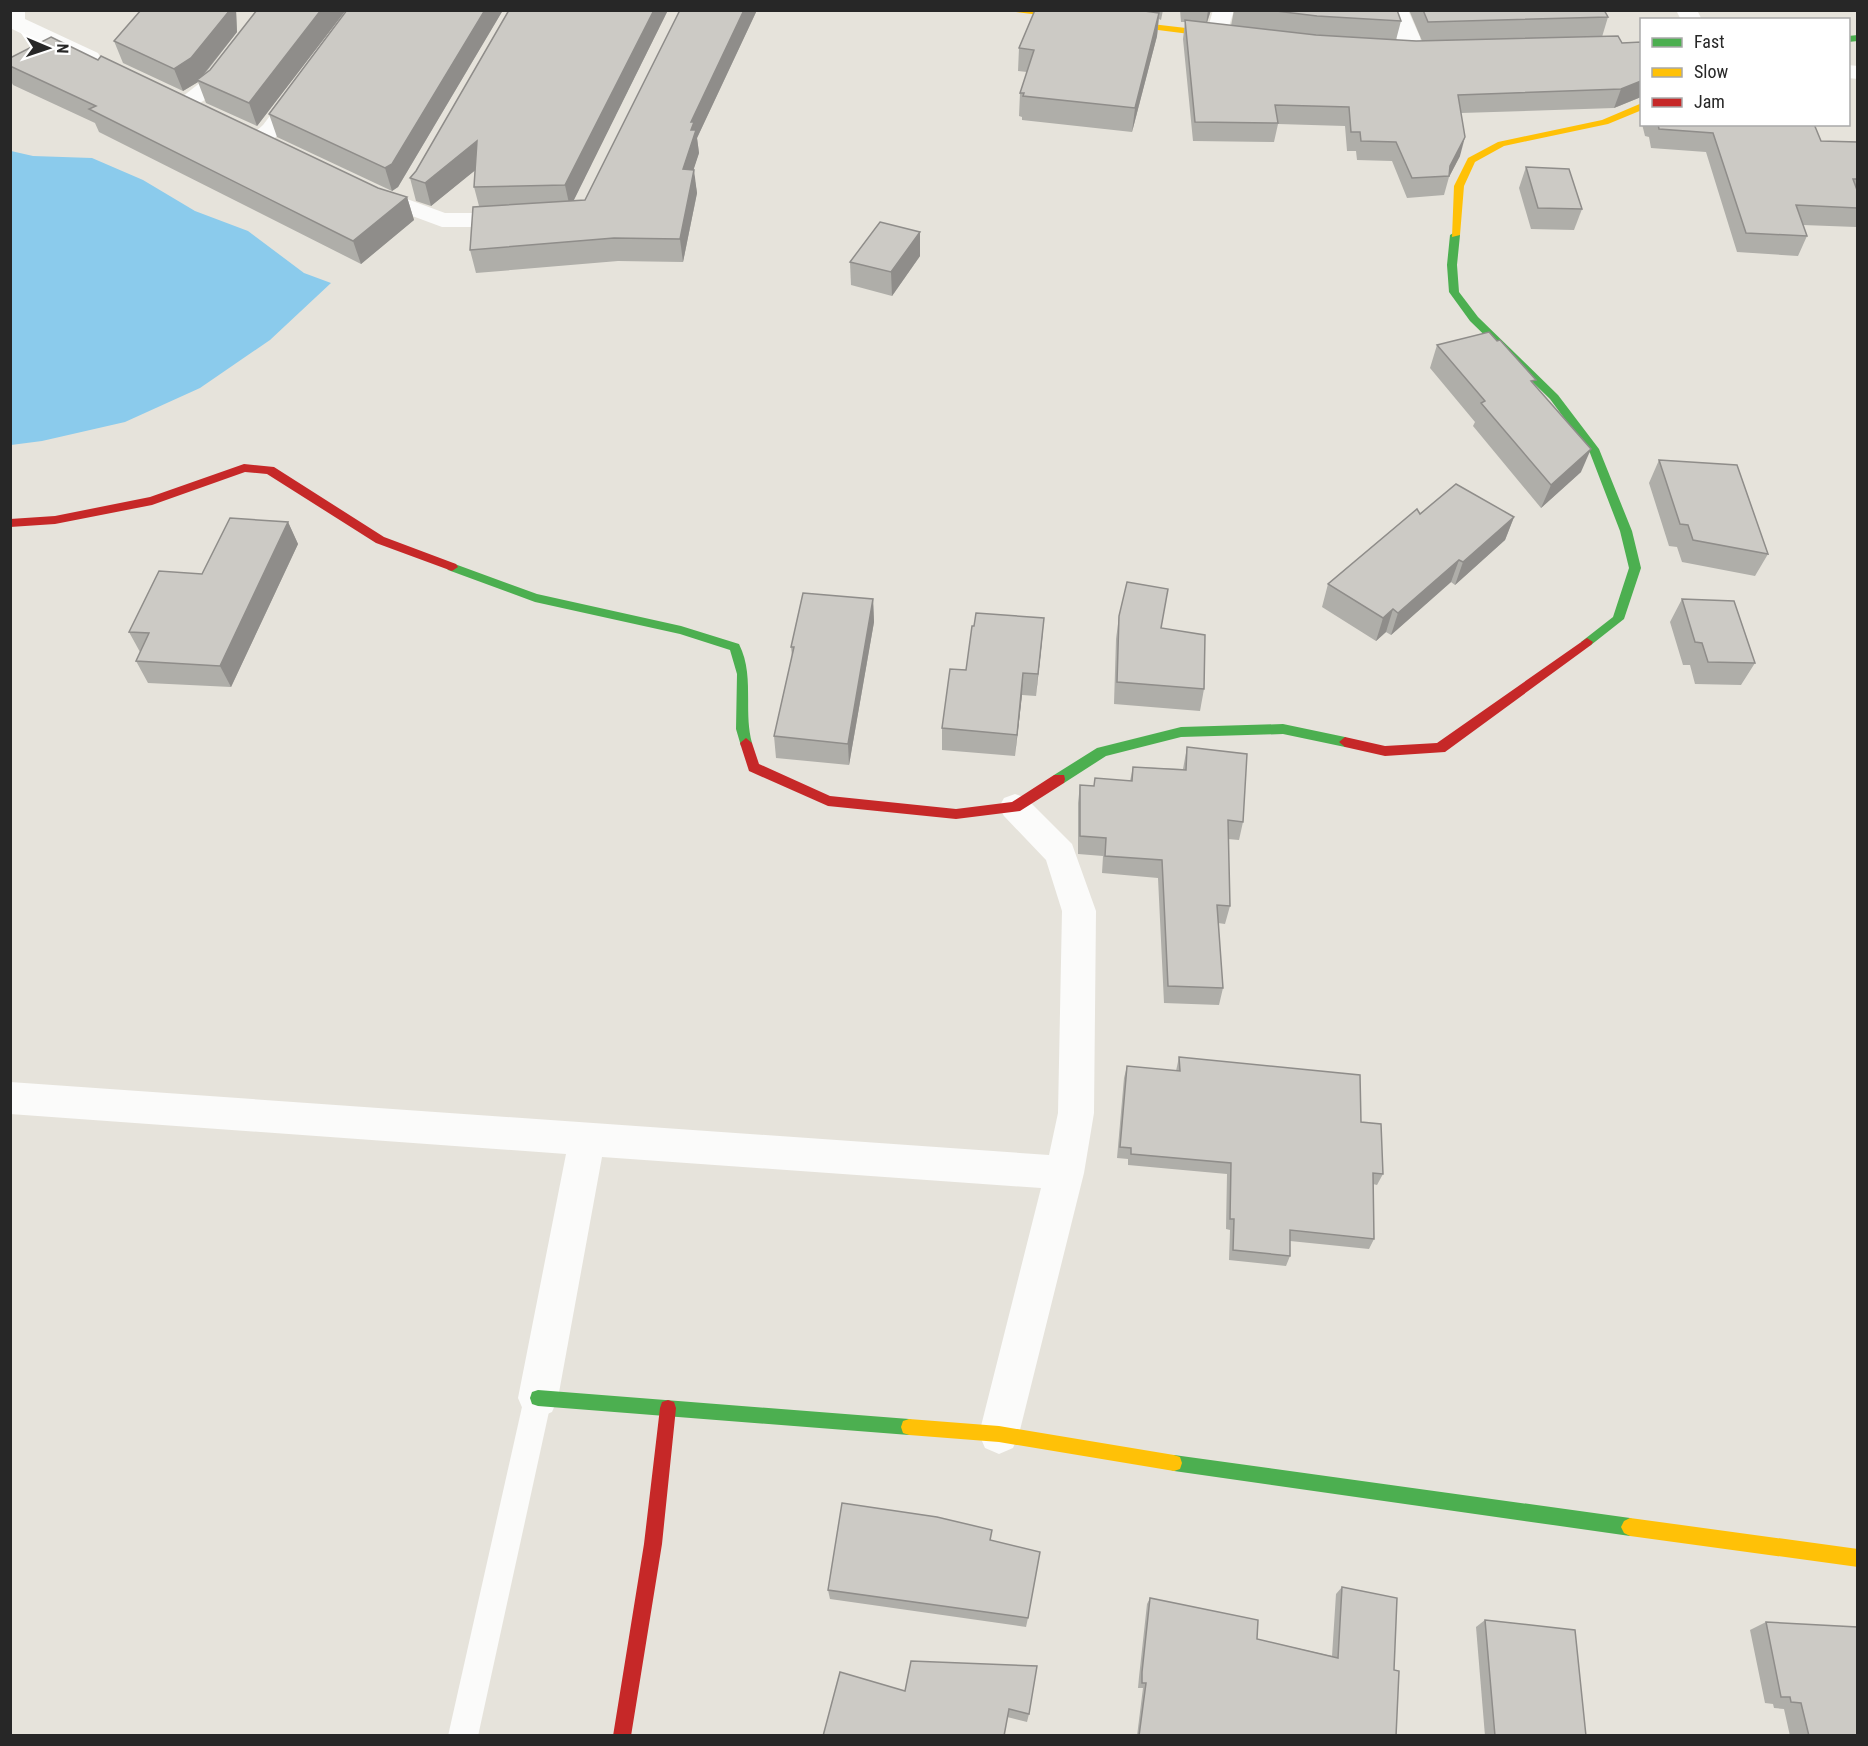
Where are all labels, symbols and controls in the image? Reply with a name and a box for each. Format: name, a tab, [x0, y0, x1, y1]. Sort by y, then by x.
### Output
north arrow	[18, 18, 78, 78]
legend	[1640, 18, 1850, 126]
text: Fast	[1694, 31, 1725, 52]
text: N	[53, 43, 72, 54]
text: Slow	[1694, 61, 1729, 82]
text: Jam	[1694, 91, 1725, 112]

